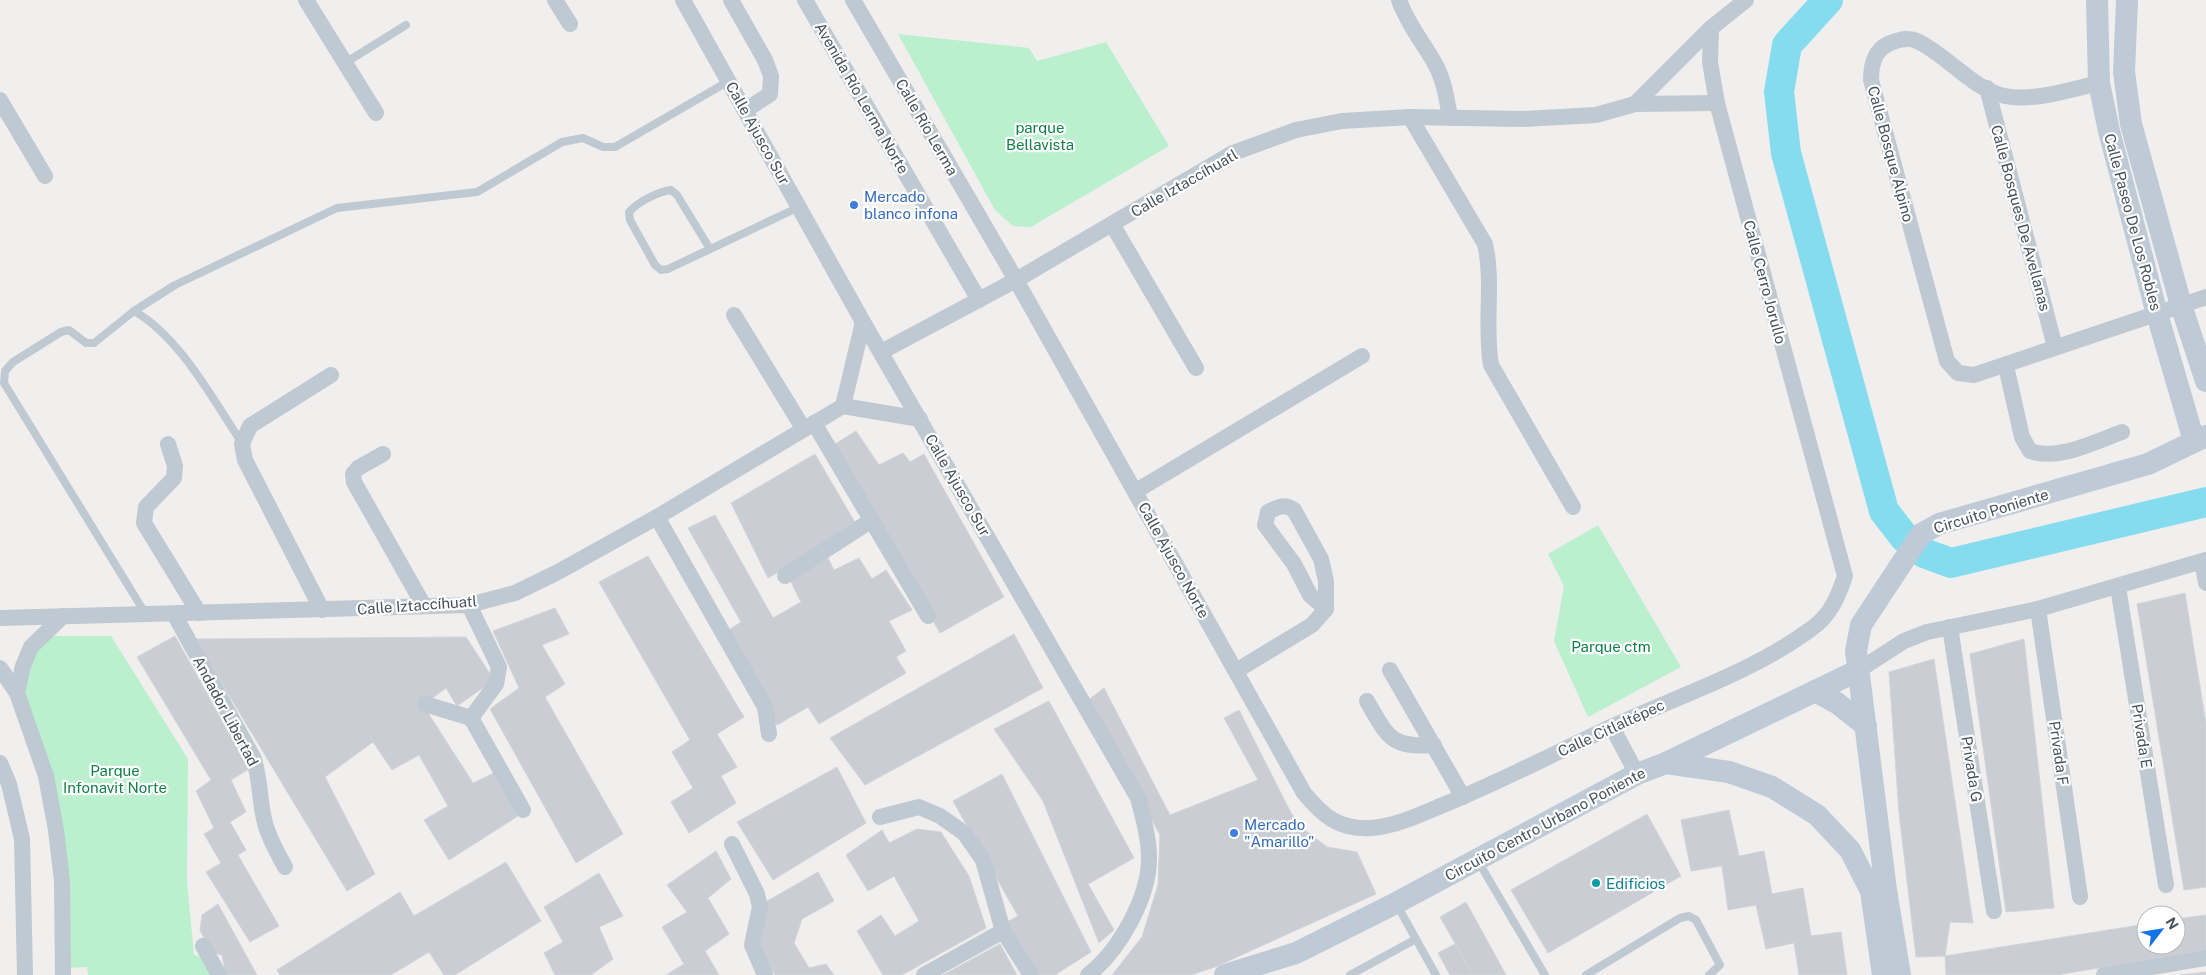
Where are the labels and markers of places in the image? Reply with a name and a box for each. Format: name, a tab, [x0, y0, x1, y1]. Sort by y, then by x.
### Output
place label: Mercado blanco infona	[864, 188, 958, 222]
marker: Mercado blanco infona	[848, 199, 860, 211]
place label: Mercado "Amarillo"	[1244, 816, 1314, 850]
marker: Mercado "Amarillo"	[1228, 827, 1240, 839]
place label: Edificios	[1606, 875, 1665, 892]
marker: Edificios	[1590, 877, 1602, 889]

